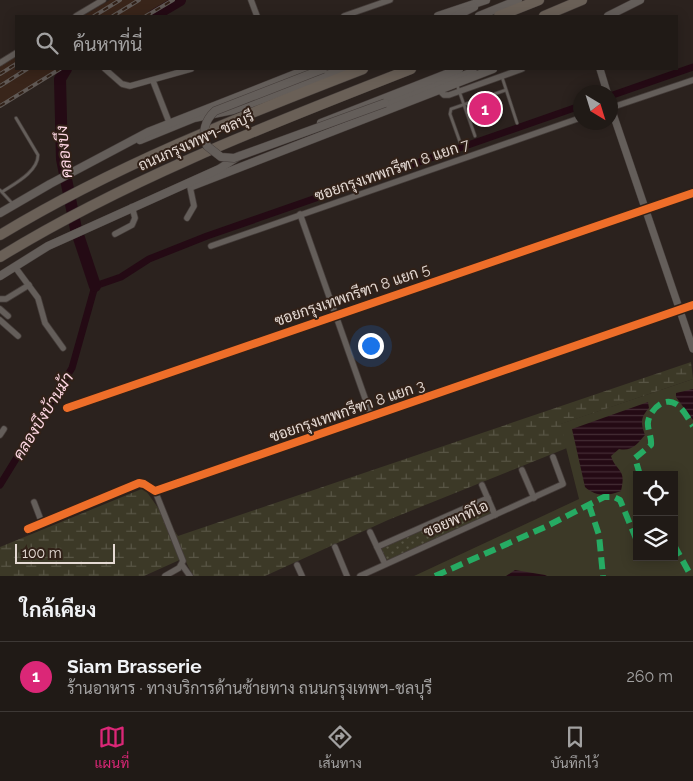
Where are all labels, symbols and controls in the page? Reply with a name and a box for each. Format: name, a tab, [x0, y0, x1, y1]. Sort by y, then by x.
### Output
search box	[15, 15, 678, 70]
icon: search	[33, 29, 61, 57]
text: ค้นหาที่นี่	[73, 33, 142, 55]
north arrow	[573, 85, 618, 130]
pin: 1	[469, 90, 501, 128]
street label: ถนนกรุงเทพฯ-ชลบุรี	[135, 106, 258, 176]
water label: คลองบึง	[51, 125, 76, 180]
street label: ซอยกรุงเทพกรีฑา 8 แยก 7	[312, 134, 473, 207]
street label: ซอยกรุงเทพกรีฑา 8 แยก 5	[272, 259, 433, 332]
your location	[358, 333, 384, 359]
water label: คลองบึงบ้านม้า	[7, 368, 77, 463]
street label: ซอยกรุงเทพกรีฑา 8 แยก 3	[267, 375, 428, 448]
map controls	[633, 471, 678, 561]
button: locate	[633, 471, 678, 516]
street label: ซอยพาทิโอ	[420, 496, 491, 541]
button: layers	[633, 516, 678, 561]
scale bar	[15, 541, 115, 564]
text: 100 m	[22, 545, 62, 561]
text: ใกล้เคียง	[20, 597, 96, 622]
text: Siam Brasserie	[67, 655, 202, 677]
text: 1	[32, 667, 40, 686]
text: 260 m	[626, 667, 673, 686]
text: ร้านอาหาร · ทางบริการด้านซ้ายทาง ถนนกรุงเทพฯ-ชลบุรี	[67, 679, 432, 698]
tab: แผนที่	[94, 723, 129, 771]
tab: เส้นทาง	[318, 723, 362, 771]
tab: บันทึกไว้	[551, 723, 599, 771]

